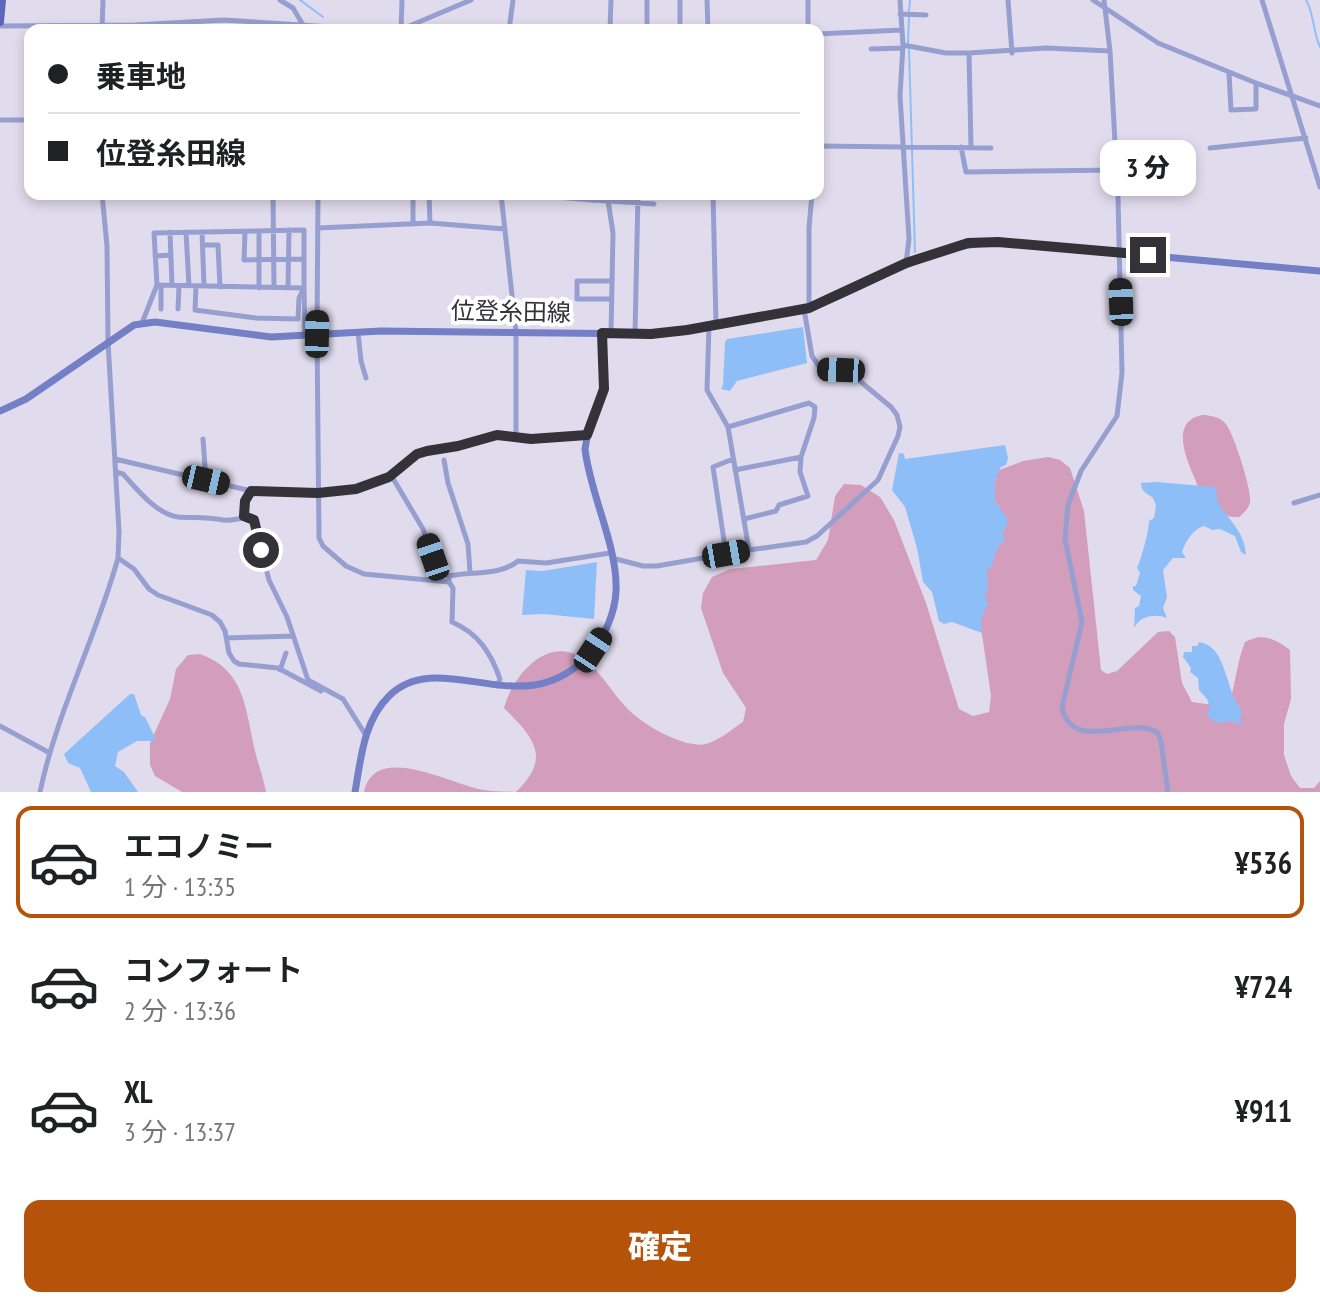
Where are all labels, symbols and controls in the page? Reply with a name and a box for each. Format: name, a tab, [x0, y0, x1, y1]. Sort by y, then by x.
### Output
text: 乗車地	[96, 56, 186, 95]
text: 位登糸田線	[96, 133, 246, 172]
callout: 3 分	[1100, 139, 1196, 195]
text: 3 分	[1126, 151, 1170, 184]
route end	[1130, 237, 1166, 273]
car	[1108, 278, 1134, 326]
street label: 位登糸田線	[451, 295, 571, 328]
car	[305, 310, 329, 358]
car	[817, 357, 865, 383]
car	[180, 463, 232, 497]
car	[414, 530, 452, 584]
route start	[243, 532, 279, 568]
car	[700, 538, 752, 570]
car	[570, 623, 616, 677]
icon: car	[28, 826, 100, 898]
text: エコノミー	[124, 826, 274, 865]
text: ¥536	[1235, 843, 1292, 882]
text: 1 分 · 13:35	[124, 870, 236, 903]
icon: car	[28, 950, 100, 1022]
text: コンフォート	[124, 950, 303, 989]
text: ¥724	[1235, 967, 1292, 1006]
text: 2 分 · 13:36	[124, 994, 236, 1027]
text: XL	[124, 1072, 153, 1111]
icon: car	[28, 1074, 100, 1146]
text: ¥911	[1235, 1091, 1292, 1130]
text: 3 分 · 13:37	[124, 1115, 236, 1148]
button: 確定	[24, 1200, 1296, 1292]

